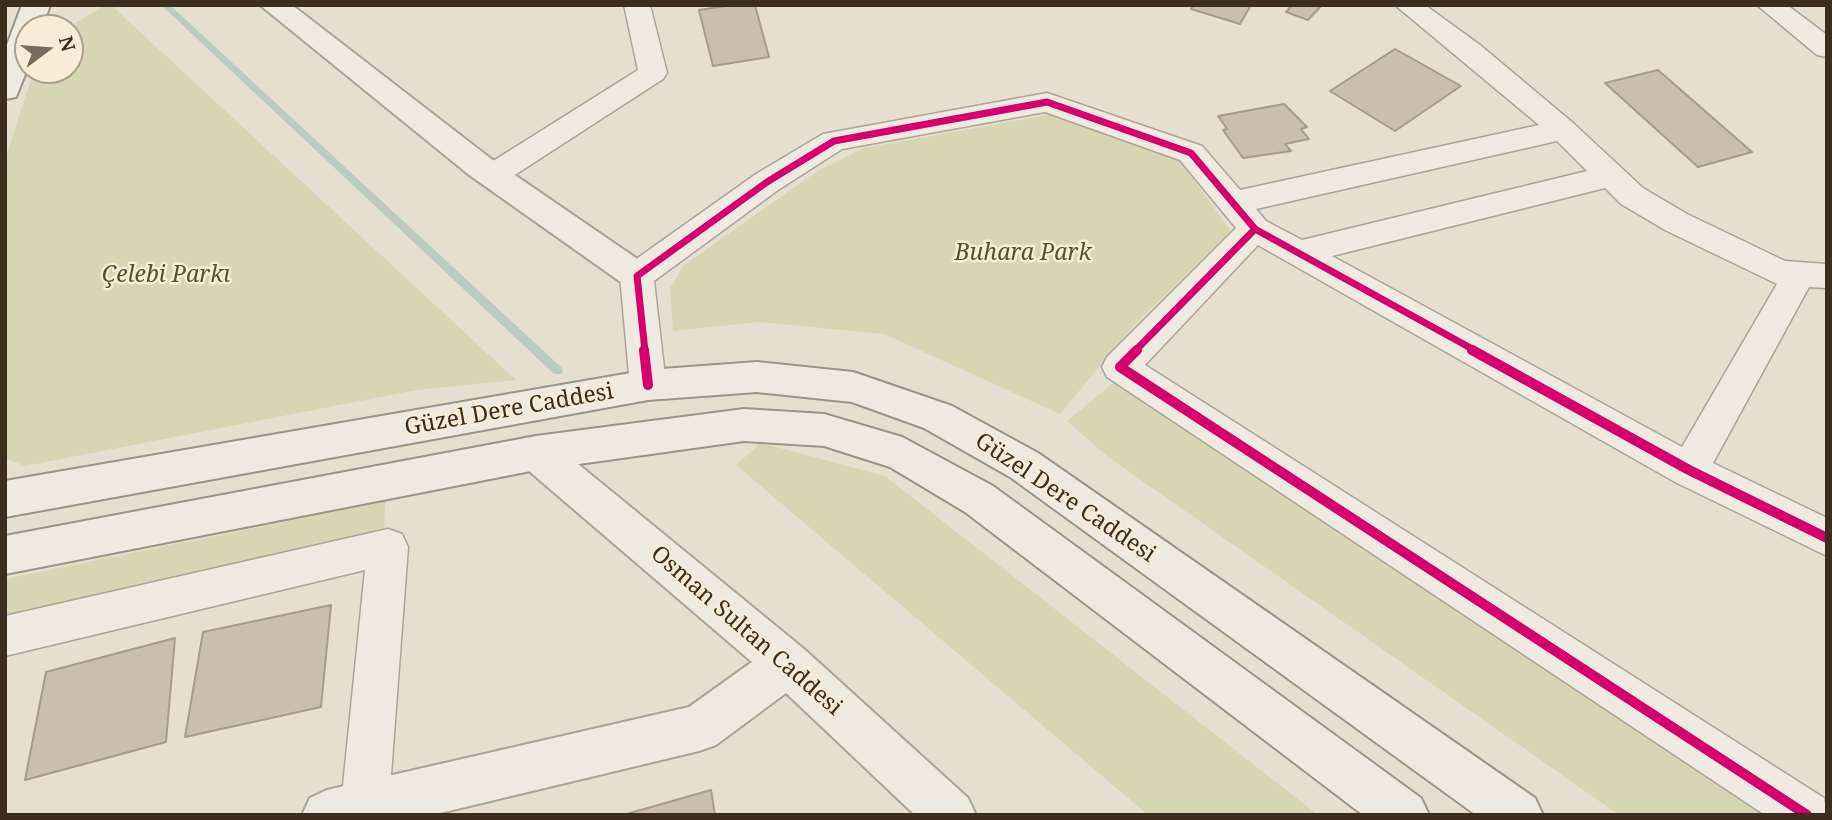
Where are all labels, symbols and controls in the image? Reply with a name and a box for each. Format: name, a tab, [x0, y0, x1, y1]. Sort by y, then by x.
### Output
north arrow	[14, 14, 84, 84]
text: N	[53, 33, 82, 55]
park label: Buhara Park	[955, 239, 1091, 267]
park label: Çelebi Parkı	[102, 261, 230, 289]
street label: Güzel Dere Caddesi	[402, 378, 616, 442]
street label: Güzel Dere Caddesi	[970, 427, 1160, 569]
street label: Osman Sultan Caddesi	[645, 540, 847, 722]

